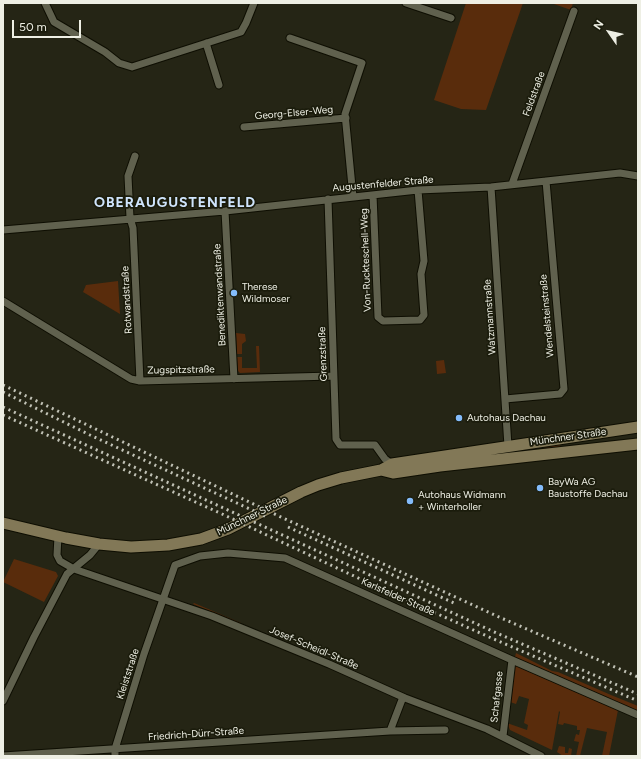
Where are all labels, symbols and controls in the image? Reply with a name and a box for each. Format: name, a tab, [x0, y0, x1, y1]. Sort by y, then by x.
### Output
scale bar	[14, 12, 83, 38]
north arrow	[589, 12, 629, 52]
text: N	[591, 18, 606, 32]
text: 50 m	[19, 20, 47, 34]
street label: Feldstraße	[520, 70, 548, 118]
street label: Georg-Elser-Weg	[254, 104, 334, 122]
street label: Augustenfelder Straße	[332, 174, 434, 194]
district label: OBERAUGUSTENFELD	[94, 195, 256, 211]
street label: Von-Ruckteschell-Weg	[358, 208, 374, 312]
street label: Benediktenwandstraße	[211, 243, 229, 347]
street label: Rotwandstraße	[119, 266, 135, 334]
street label: Wendelsteinstraße	[537, 274, 557, 358]
street label: Watzmannstraße	[481, 279, 499, 355]
place label: Therese Wildmoser	[242, 281, 290, 304]
marker: Therese Wildmoser	[229, 288, 239, 298]
street label: Grenzstraße	[316, 326, 330, 382]
street label: Zugspitzstraße	[147, 363, 215, 377]
place label: Autohaus Dachau	[467, 412, 546, 424]
marker: Autohaus Dachau	[454, 413, 464, 423]
street label: Münchner Straße	[529, 426, 607, 448]
place label: BayWa AG Baustoffe Dachau	[548, 476, 628, 500]
marker: BayWa AG Baustoffe Dachau	[535, 483, 545, 493]
place label: Autohaus Widmann + Winterholler	[418, 489, 506, 512]
street label: Münchner Straße	[215, 494, 289, 538]
marker: Autohaus Widmann + Winterholler	[405, 496, 415, 506]
street label: Karlsfelder Straße	[359, 575, 437, 619]
street label: Josef-Scheidl-Straße	[268, 624, 360, 672]
street label: Kleiststraße	[114, 647, 142, 701]
street label: Schafgasse	[488, 671, 506, 723]
street label: Friedrich-Dürr-Straße	[148, 725, 244, 743]

